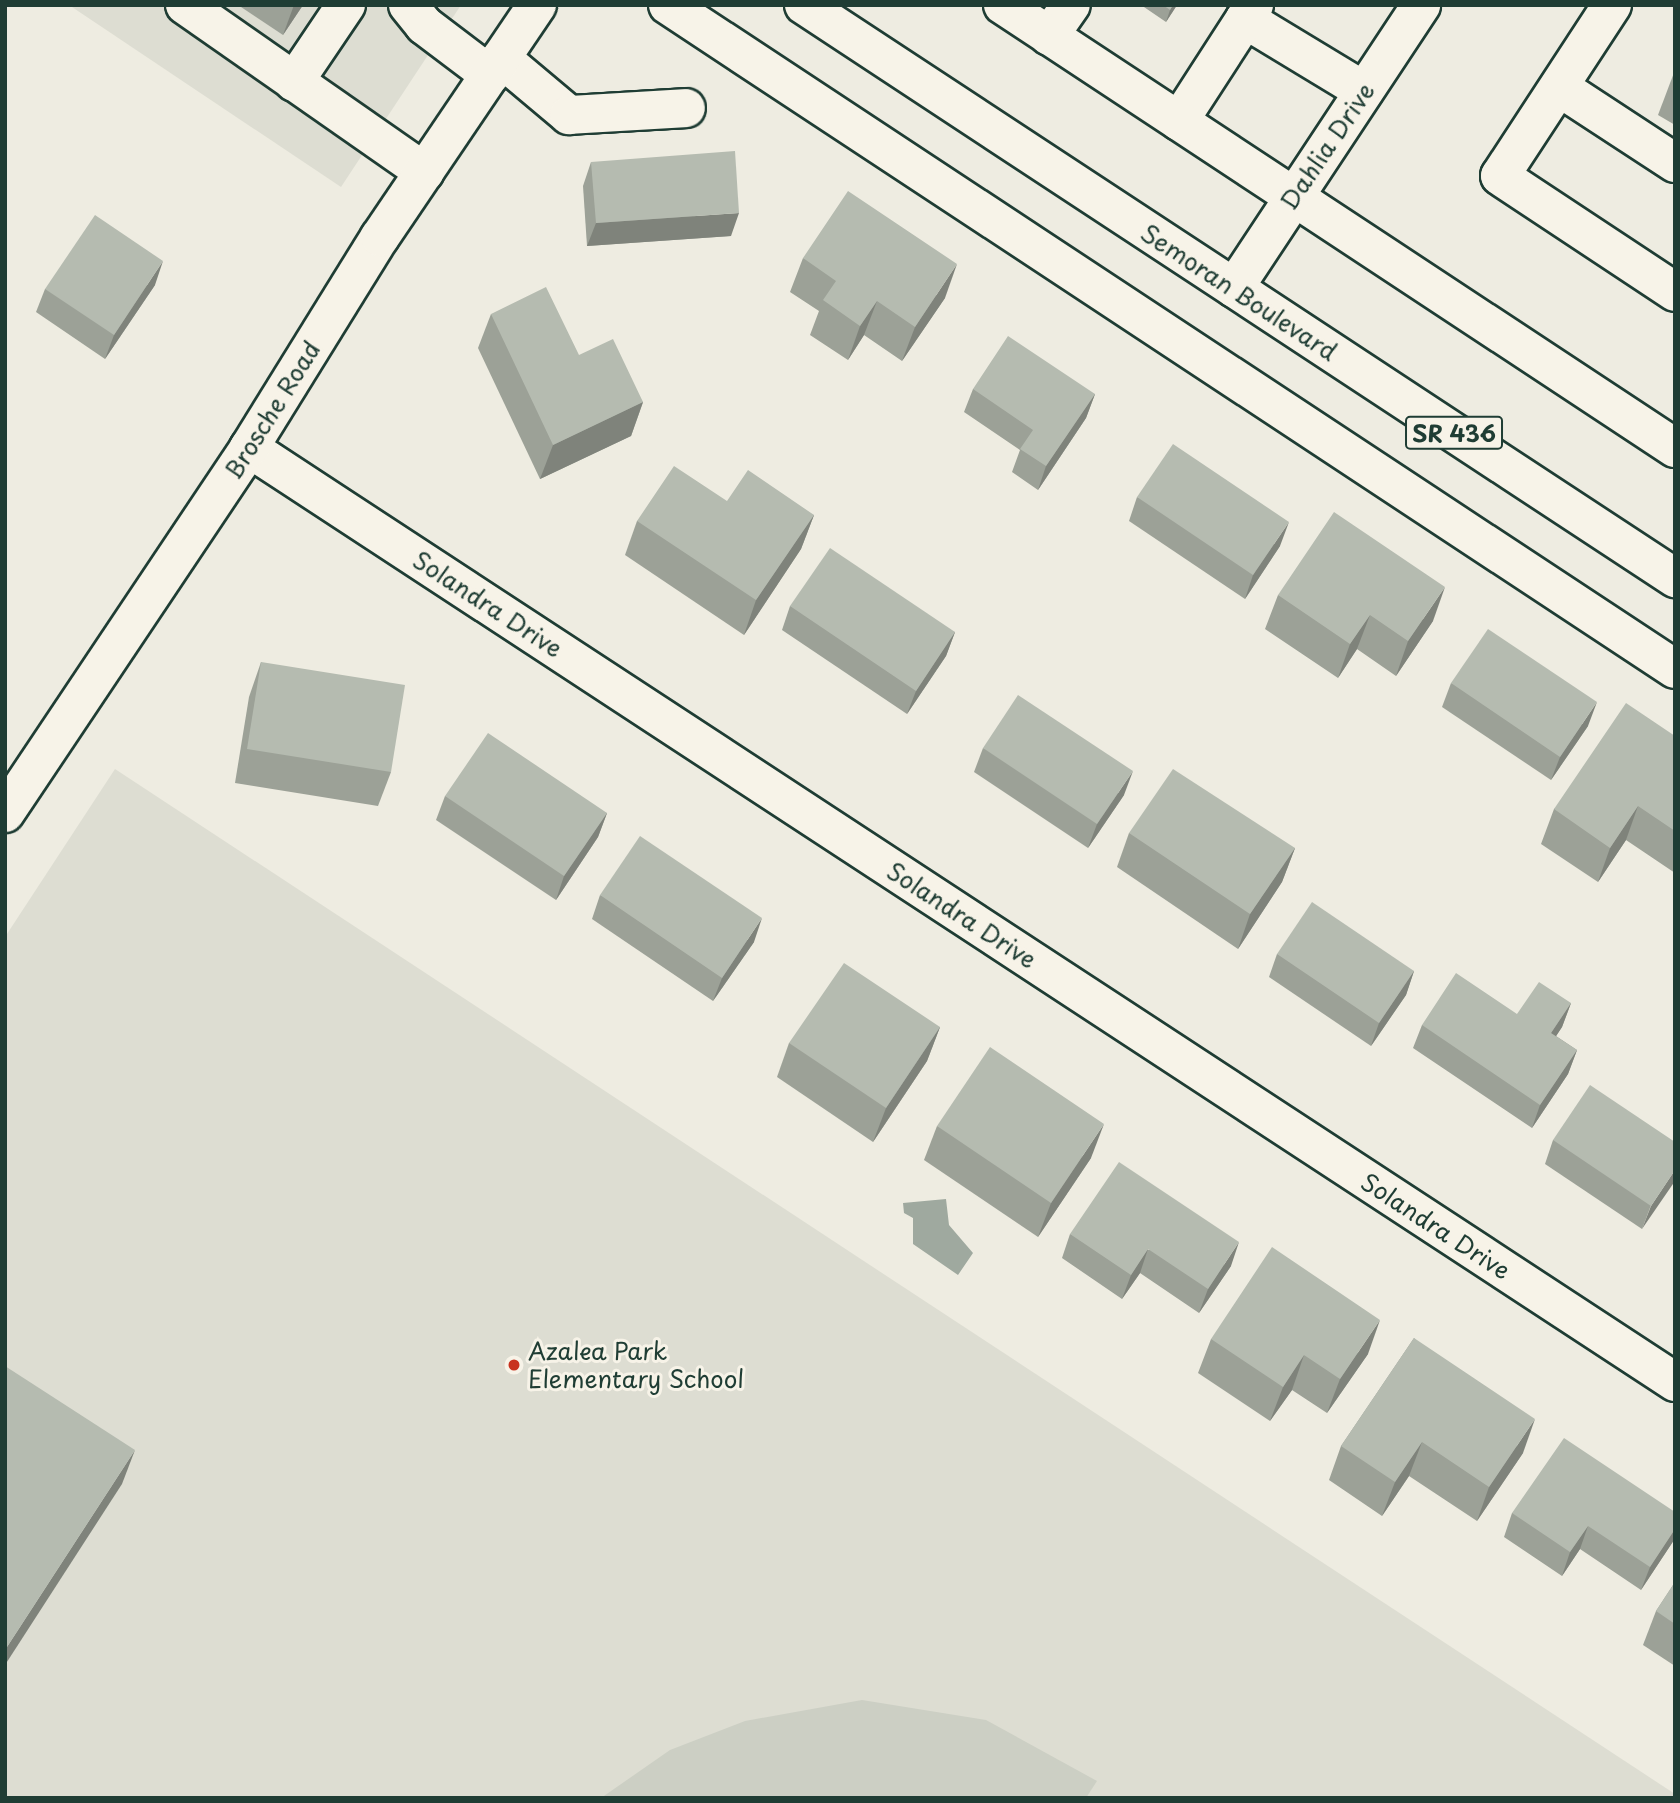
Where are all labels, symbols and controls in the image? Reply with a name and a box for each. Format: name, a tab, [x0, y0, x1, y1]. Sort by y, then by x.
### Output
street label: Dahlia Drive	[1274, 77, 1380, 215]
street label: Semoran Boulevard	[1136, 218, 1342, 366]
street label: Brosche Road	[218, 336, 326, 484]
road number: SR 436	[1403, 414, 1505, 452]
street label: Solandra Drive	[408, 545, 568, 663]
street label: Solandra Drive	[882, 856, 1042, 974]
street label: Solandra Drive	[1356, 1167, 1516, 1285]
place label: Azalea Park Elementary School	[528, 1337, 744, 1393]
marker: Azalea Park Elementary School	[506, 1357, 522, 1373]

